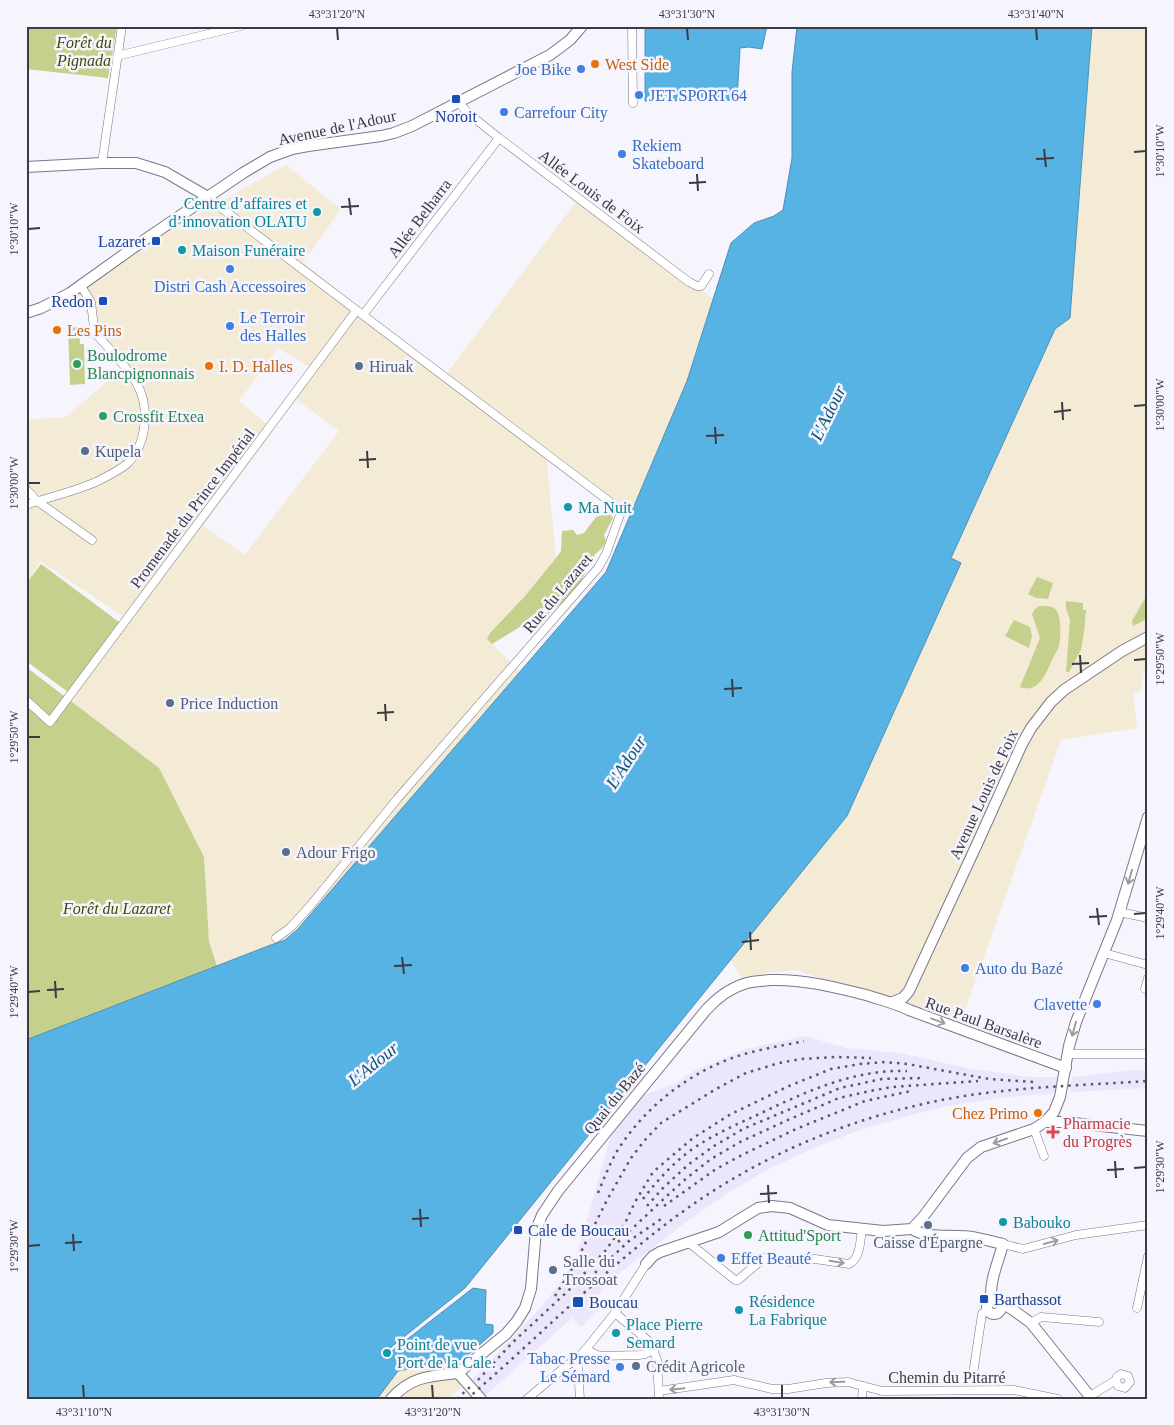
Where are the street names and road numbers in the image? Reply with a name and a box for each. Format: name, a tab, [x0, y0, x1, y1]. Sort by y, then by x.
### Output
street label: Avenue de l'Adour	[277, 107, 398, 148]
street label: Allée Louis de Foix	[536, 146, 648, 237]
street label: Allée Belharra	[384, 176, 454, 261]
street label: Promenade du Prince Impérial	[127, 425, 259, 592]
street label: Rue du Lazaret	[519, 550, 596, 636]
street label: Avenue Louis de Foix	[946, 727, 1021, 862]
street label: Rue Paul Barsalère	[923, 994, 1044, 1051]
street label: Quai du Bazé	[580, 1059, 648, 1138]
street label: Chemin du Pitarré	[888, 1369, 1006, 1386]

